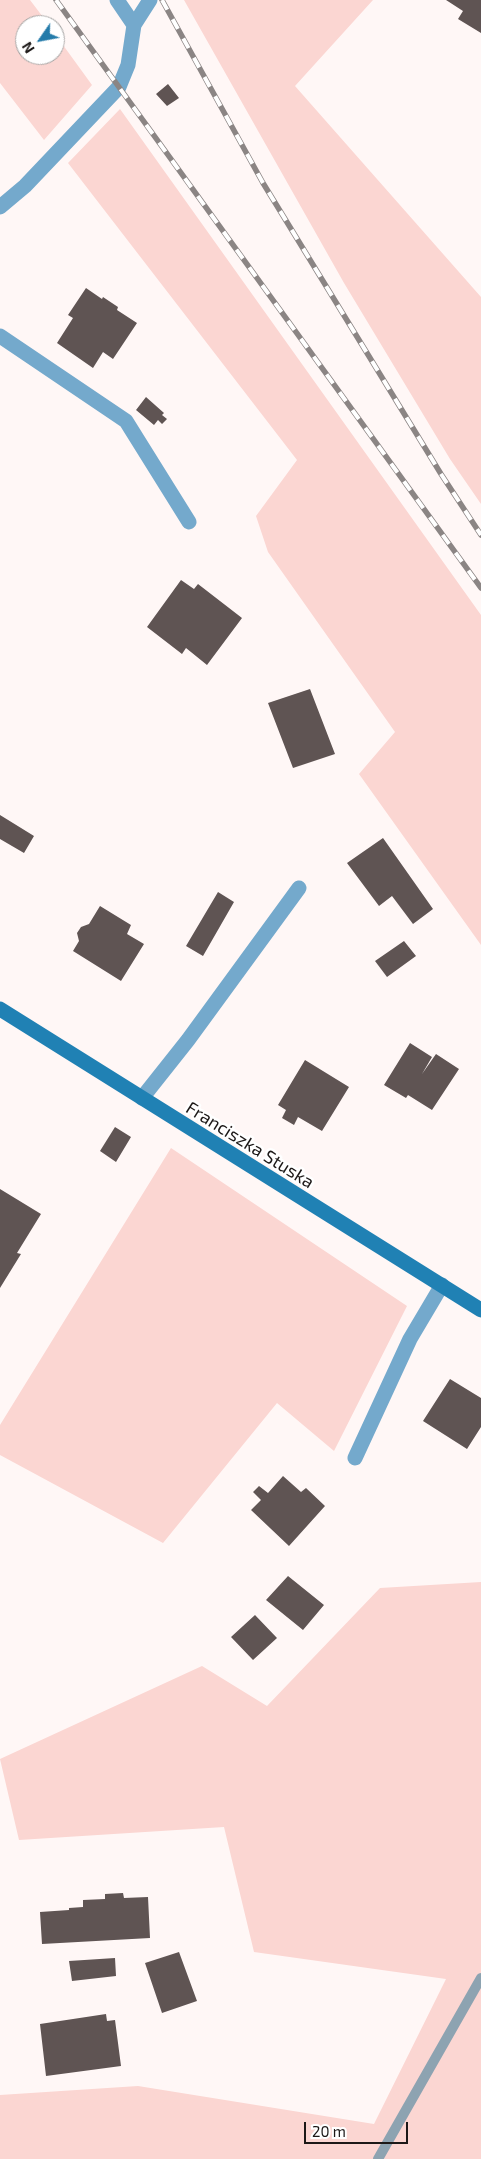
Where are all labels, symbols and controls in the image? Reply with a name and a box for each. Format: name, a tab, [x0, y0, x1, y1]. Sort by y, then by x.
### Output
north arrow	[15, 15, 65, 65]
text: N	[18, 39, 38, 57]
street label: Franciszka Stuska	[182, 1097, 318, 1193]
scale bar	[306, 2112, 410, 2144]
text: 20 m	[312, 2122, 346, 2140]

